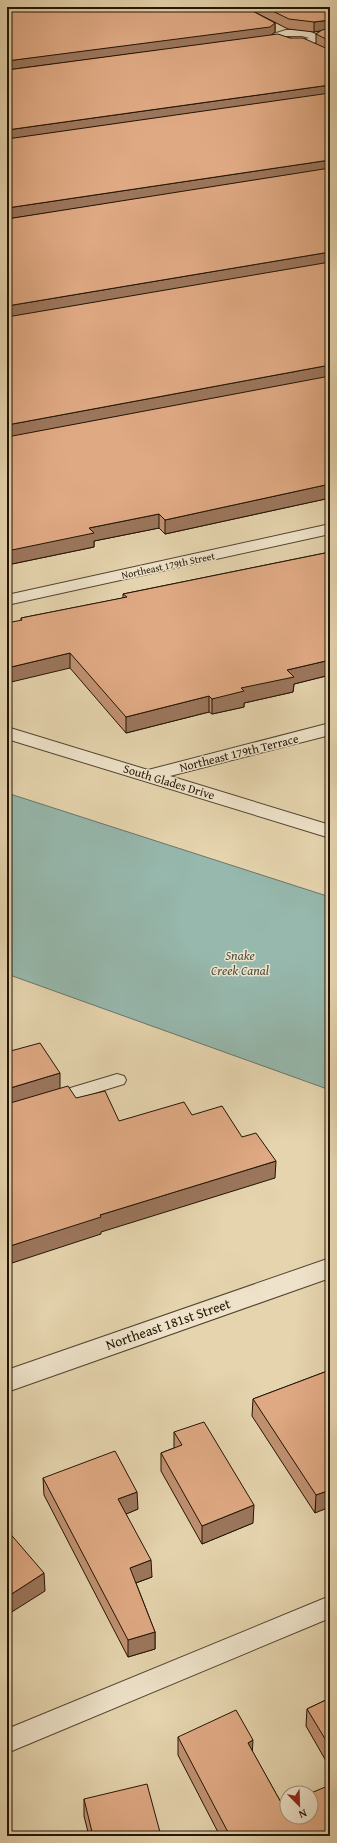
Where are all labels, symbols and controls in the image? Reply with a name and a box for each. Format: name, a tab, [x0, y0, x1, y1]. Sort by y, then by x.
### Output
street label: Northeast 179th Street	[120, 548, 217, 583]
street label: Northeast 179th Terrace	[178, 729, 301, 776]
street label: South Glades Drive	[121, 760, 217, 804]
water label: Snake Creek Canal	[211, 946, 269, 980]
street label: Northeast 181st Street	[103, 1293, 233, 1355]
north arrow	[279, 1785, 319, 1825]
text: N	[296, 1805, 309, 1823]

